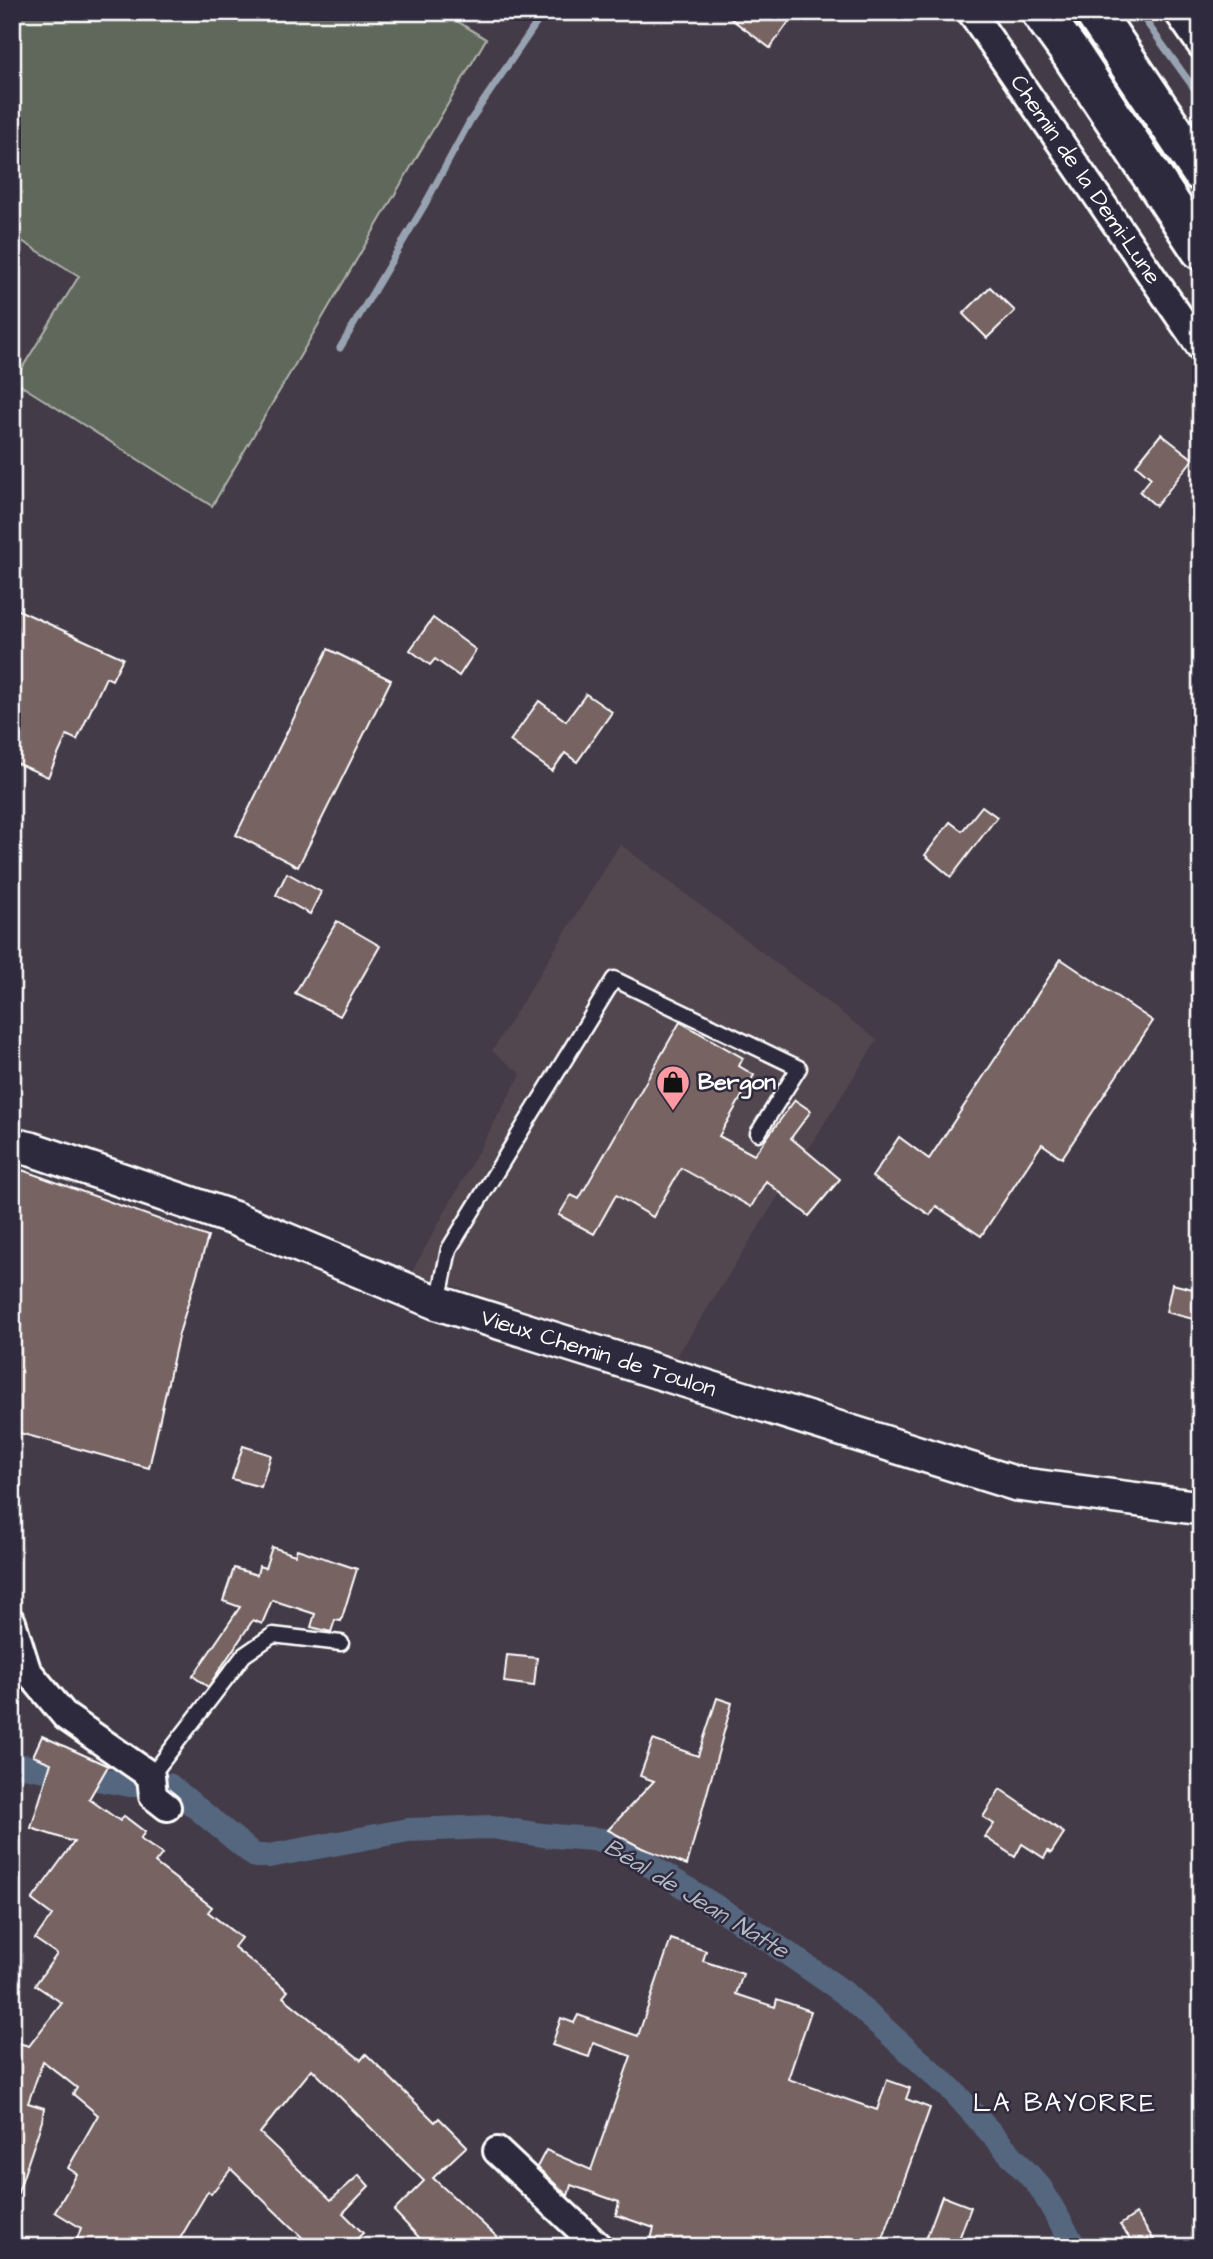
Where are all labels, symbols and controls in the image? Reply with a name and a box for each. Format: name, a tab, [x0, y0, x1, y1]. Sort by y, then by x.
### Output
street label: Chemin de la Demi-Lune	[1002, 68, 1169, 291]
shop icon: Bergon	[654, 1063, 692, 1112]
place label: Bergon	[698, 1066, 776, 1099]
street label: Vieux Chemin de Toulon	[477, 1301, 720, 1405]
water label: Béal de Jean Natte	[597, 1830, 795, 1968]
district label: LA BAYORRE	[973, 2085, 1157, 2121]

